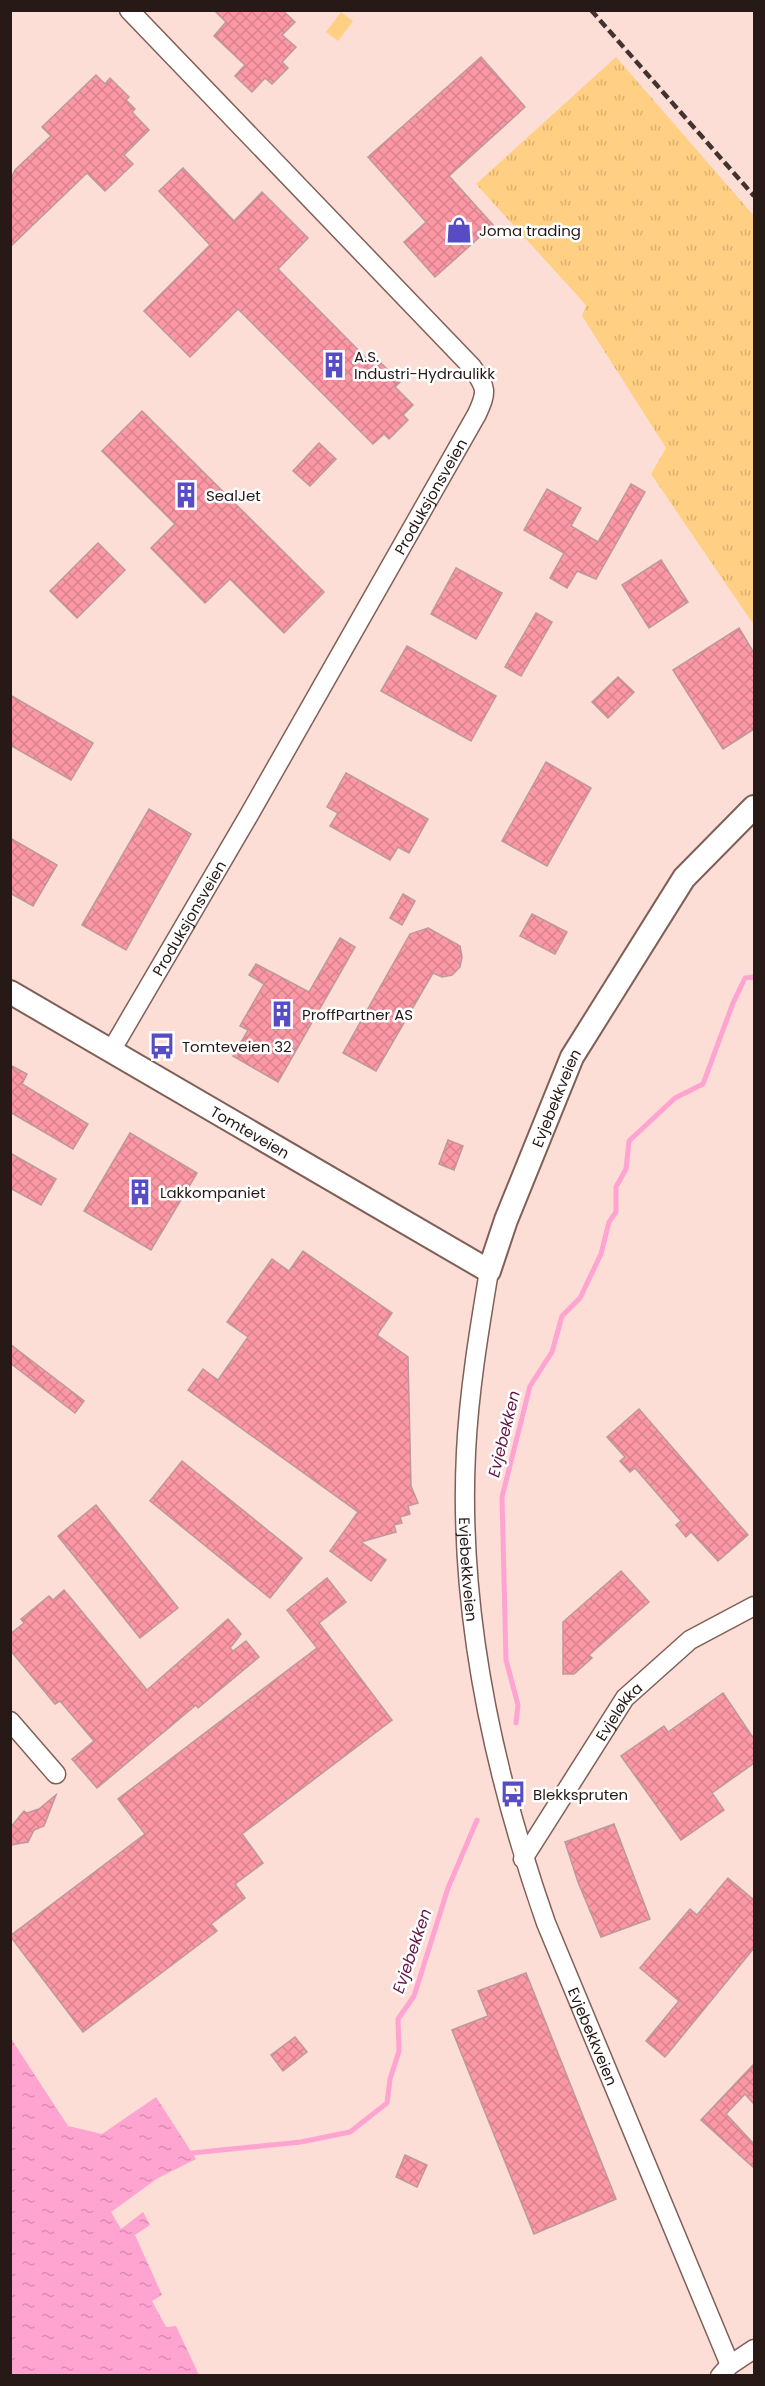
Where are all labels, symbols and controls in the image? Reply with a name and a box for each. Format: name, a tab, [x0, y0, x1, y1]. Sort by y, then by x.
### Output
shop icon: Joma trading	[444, 215, 474, 245]
place label: Joma trading	[479, 220, 581, 241]
place label: A.S. Industri-Hydraulikk	[354, 346, 495, 384]
building icon: A.S. Industri-Hydraulikk	[319, 350, 349, 380]
street label: Produksjonsveien	[389, 434, 472, 558]
building icon: SealJet	[171, 480, 201, 510]
place label: SealJet	[206, 485, 261, 506]
street label: Produksjonsveien	[147, 856, 231, 980]
building icon: ProffPartner AS	[267, 999, 297, 1029]
place label: ProffPartner AS	[302, 1004, 413, 1025]
bus stop icon: Tomteveien 32	[147, 1031, 177, 1061]
place label: Tomteveien 32	[182, 1036, 292, 1057]
street label: Evjebekkveien	[526, 1044, 585, 1150]
street label: Tomteveien	[207, 1101, 294, 1163]
building icon: Lakkompaniet	[125, 1177, 155, 1207]
place label: Lakkompaniet	[160, 1182, 265, 1203]
water label: Evjebekken	[482, 1388, 526, 1480]
street label: Evjebekkveien	[455, 1517, 483, 1623]
street label: Evjeløkka	[590, 1677, 647, 1745]
bus stop icon: Blekkspruten	[498, 1779, 528, 1809]
place label: Blekkspruten	[533, 1784, 628, 1805]
water label: Evjebekken	[387, 1905, 437, 1997]
street label: Evjebekkveien	[563, 1984, 623, 2089]

